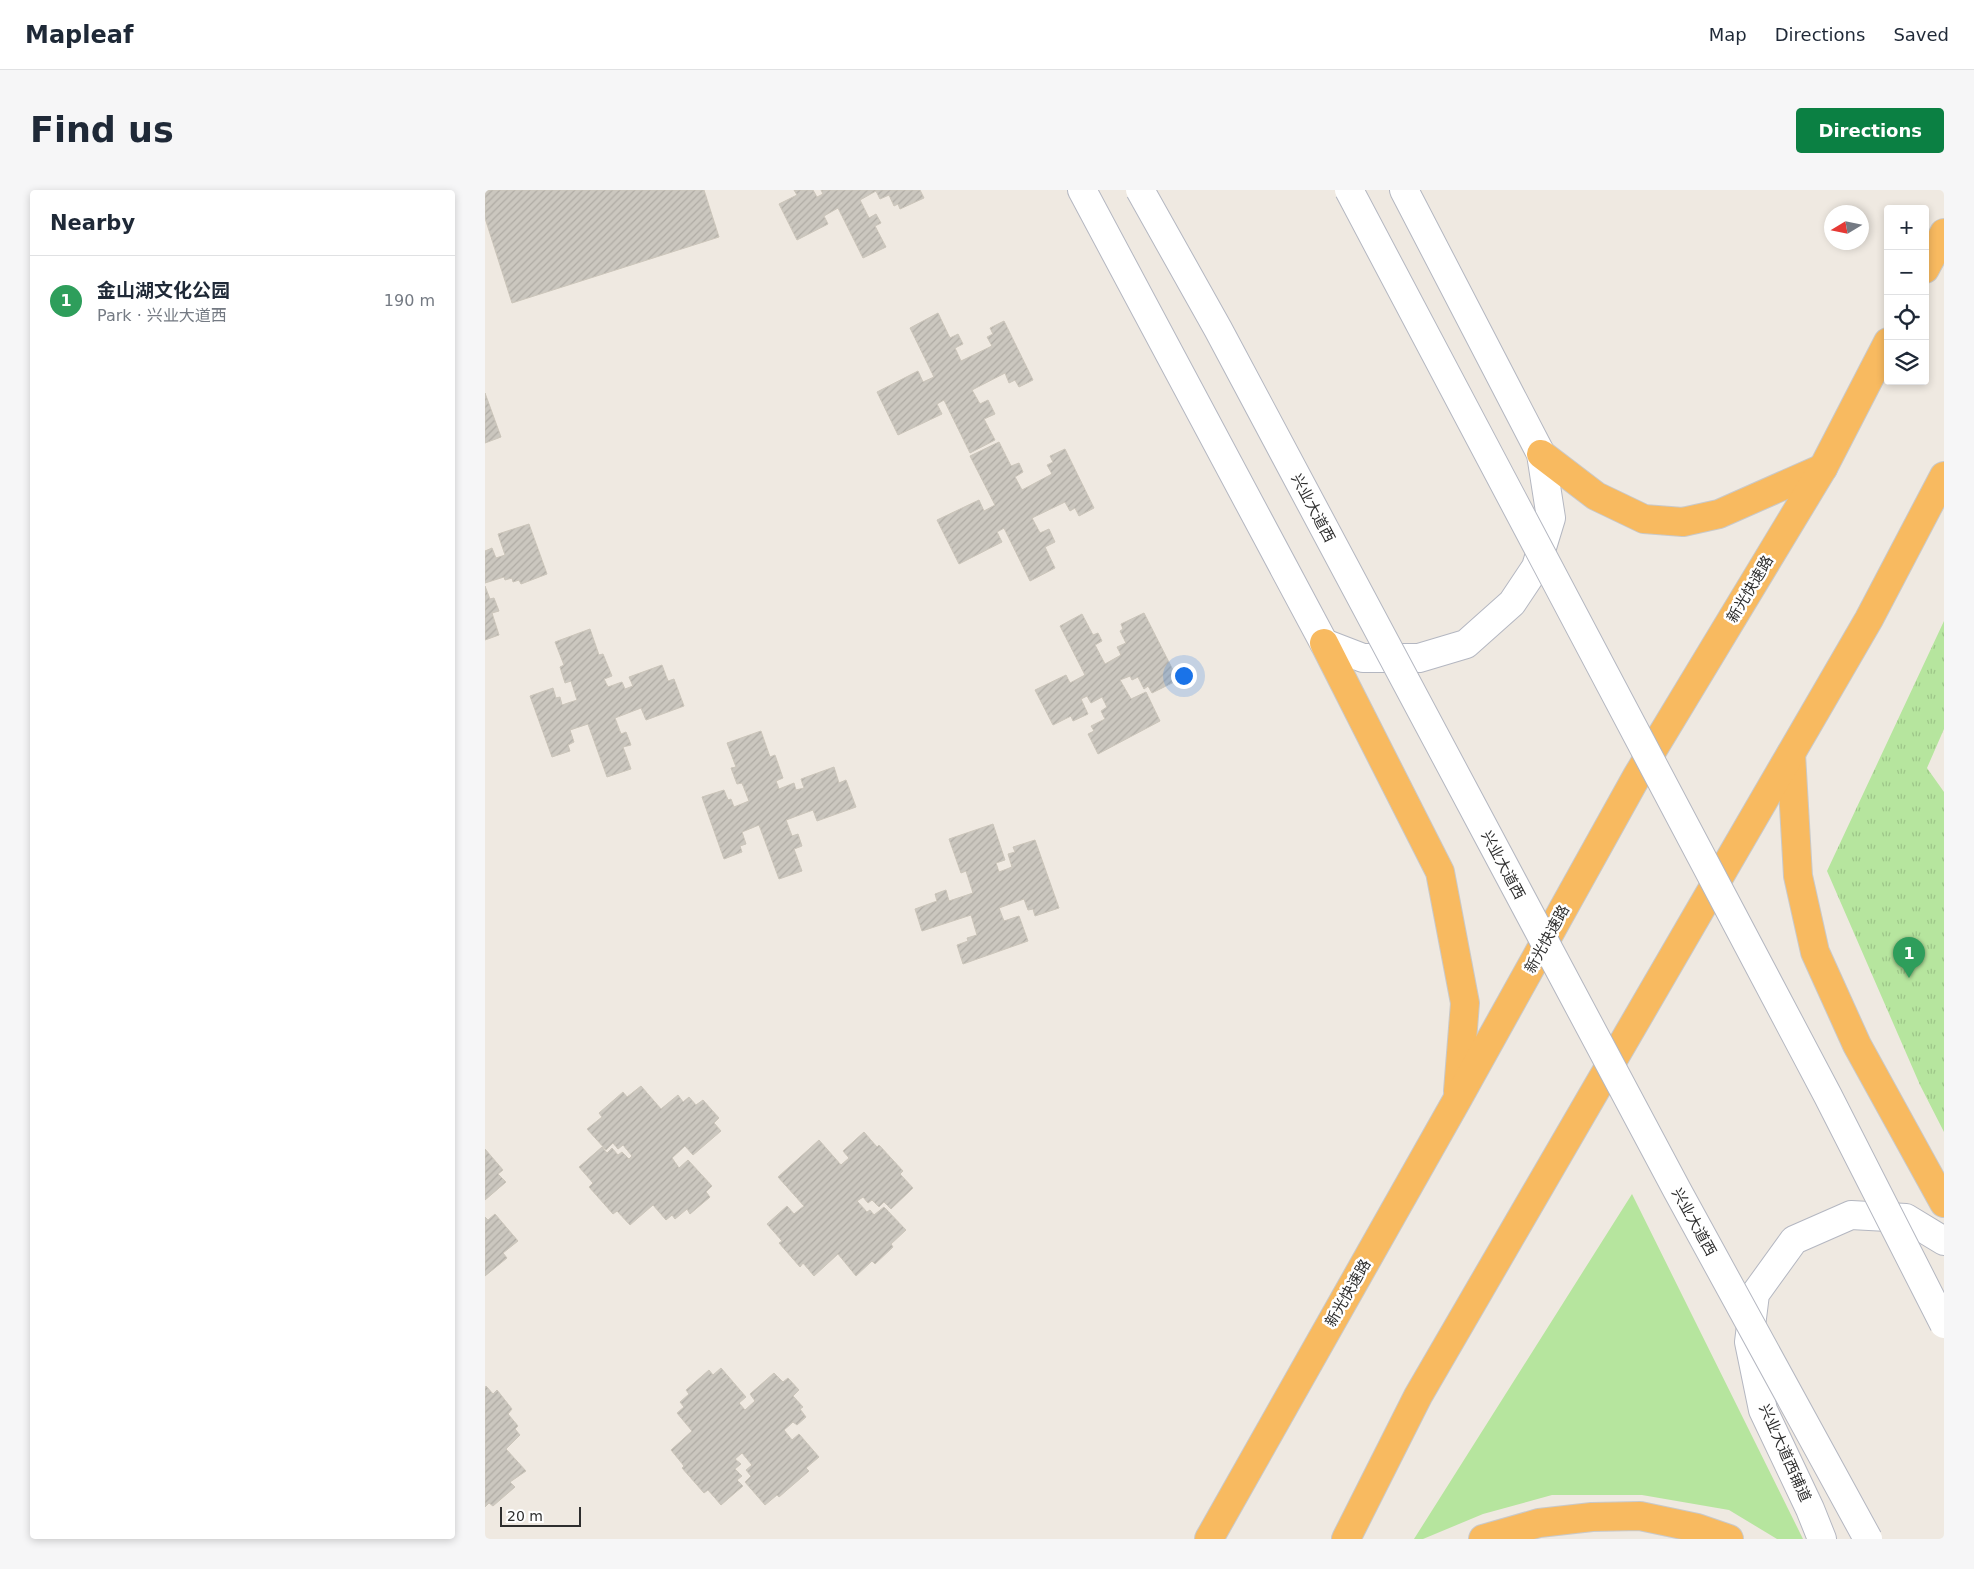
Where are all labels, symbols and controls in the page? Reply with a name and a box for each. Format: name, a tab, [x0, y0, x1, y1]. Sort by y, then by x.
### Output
text: Mapleaf	[25, 21, 133, 49]
text: Map	[1709, 24, 1747, 45]
text: Directions	[1775, 24, 1865, 45]
text: Saved	[1893, 24, 1949, 45]
button: Directions	[1796, 108, 1944, 153]
text: Find us	[30, 110, 174, 150]
north arrow	[1824, 205, 1869, 250]
map controls	[1884, 205, 1929, 385]
button: +	[1884, 205, 1929, 250]
text: Nearby	[50, 211, 135, 235]
button: −	[1884, 250, 1929, 295]
text: 金山湖文化公园	[97, 279, 230, 301]
text: 1	[60, 291, 72, 310]
text: 190 m	[384, 291, 435, 310]
button: locate	[1884, 295, 1929, 340]
text: Park · 兴业大道西	[97, 306, 227, 325]
button: layers	[1884, 340, 1929, 385]
street label: 兴业大道西	[1287, 471, 1339, 545]
street label: 新光快速路	[1723, 552, 1777, 626]
your location	[1171, 663, 1197, 689]
street label: 兴业大道西	[1477, 828, 1529, 902]
street label: 新光快速路	[1521, 902, 1573, 976]
pin: 1	[1893, 937, 1925, 978]
street label: 兴业大道西	[1668, 1185, 1720, 1259]
street label: 新光快速路	[1321, 1256, 1375, 1330]
street label: 兴业大道西铺道	[1755, 1401, 1815, 1505]
scale bar	[500, 1504, 581, 1527]
text: 20 m	[507, 1508, 543, 1524]

